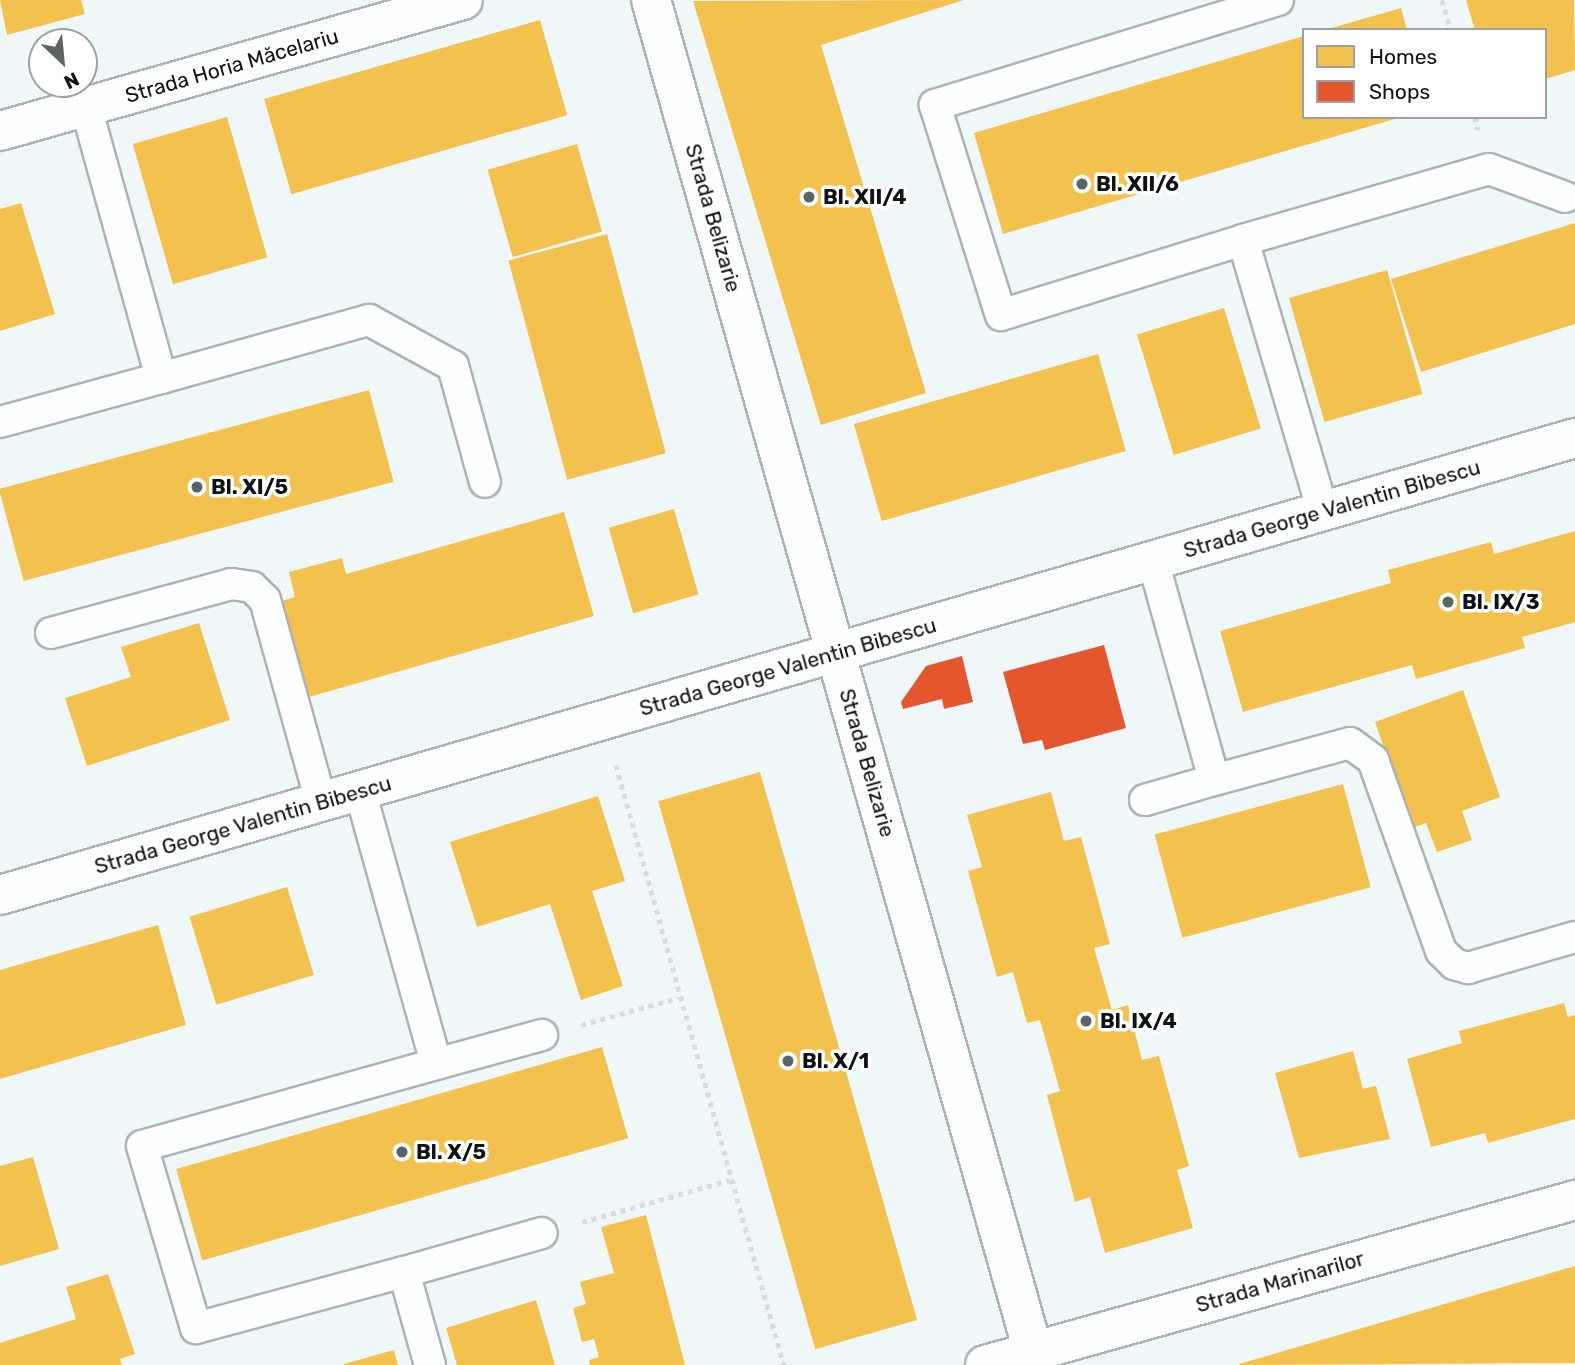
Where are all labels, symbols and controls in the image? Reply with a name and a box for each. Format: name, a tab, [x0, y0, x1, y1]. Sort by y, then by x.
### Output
street label: Strada Horia Măcelariu	[122, 23, 342, 109]
north arrow	[28, 28, 98, 98]
legend	[1302, 28, 1547, 119]
text: Homes	[1369, 44, 1437, 69]
text: N	[60, 67, 83, 94]
text: Shops	[1369, 79, 1430, 104]
street label: Strada Belizarie	[680, 141, 746, 295]
place label: Bl. XII/6	[1096, 171, 1179, 197]
marker: Bl. XII/6	[1074, 176, 1090, 192]
place label: Bl. XII/4	[823, 184, 907, 210]
marker: Bl. XII/4	[801, 189, 817, 205]
street label: Strada George Valentin Bibescu	[1180, 454, 1484, 564]
place label: Bl. XI/5	[211, 474, 288, 500]
marker: Bl. XI/5	[189, 479, 205, 495]
place label: Bl. IX/3	[1462, 589, 1540, 615]
marker: Bl. IX/3	[1440, 594, 1456, 610]
street label: Strada George Valentin Bibescu	[636, 612, 940, 722]
street label: Strada Belizarie	[834, 686, 900, 840]
street label: Strada George Valentin Bibescu	[91, 770, 395, 880]
place label: Bl. IX/4	[1100, 1008, 1177, 1034]
marker: Bl. IX/4	[1078, 1013, 1094, 1029]
place label: Bl. X/1	[802, 1048, 869, 1074]
marker: Bl. X/1	[780, 1053, 796, 1069]
place label: Bl. X/5	[416, 1139, 486, 1165]
marker: Bl. X/5	[394, 1144, 410, 1160]
street label: Strada Marinarilor	[1193, 1246, 1367, 1318]

